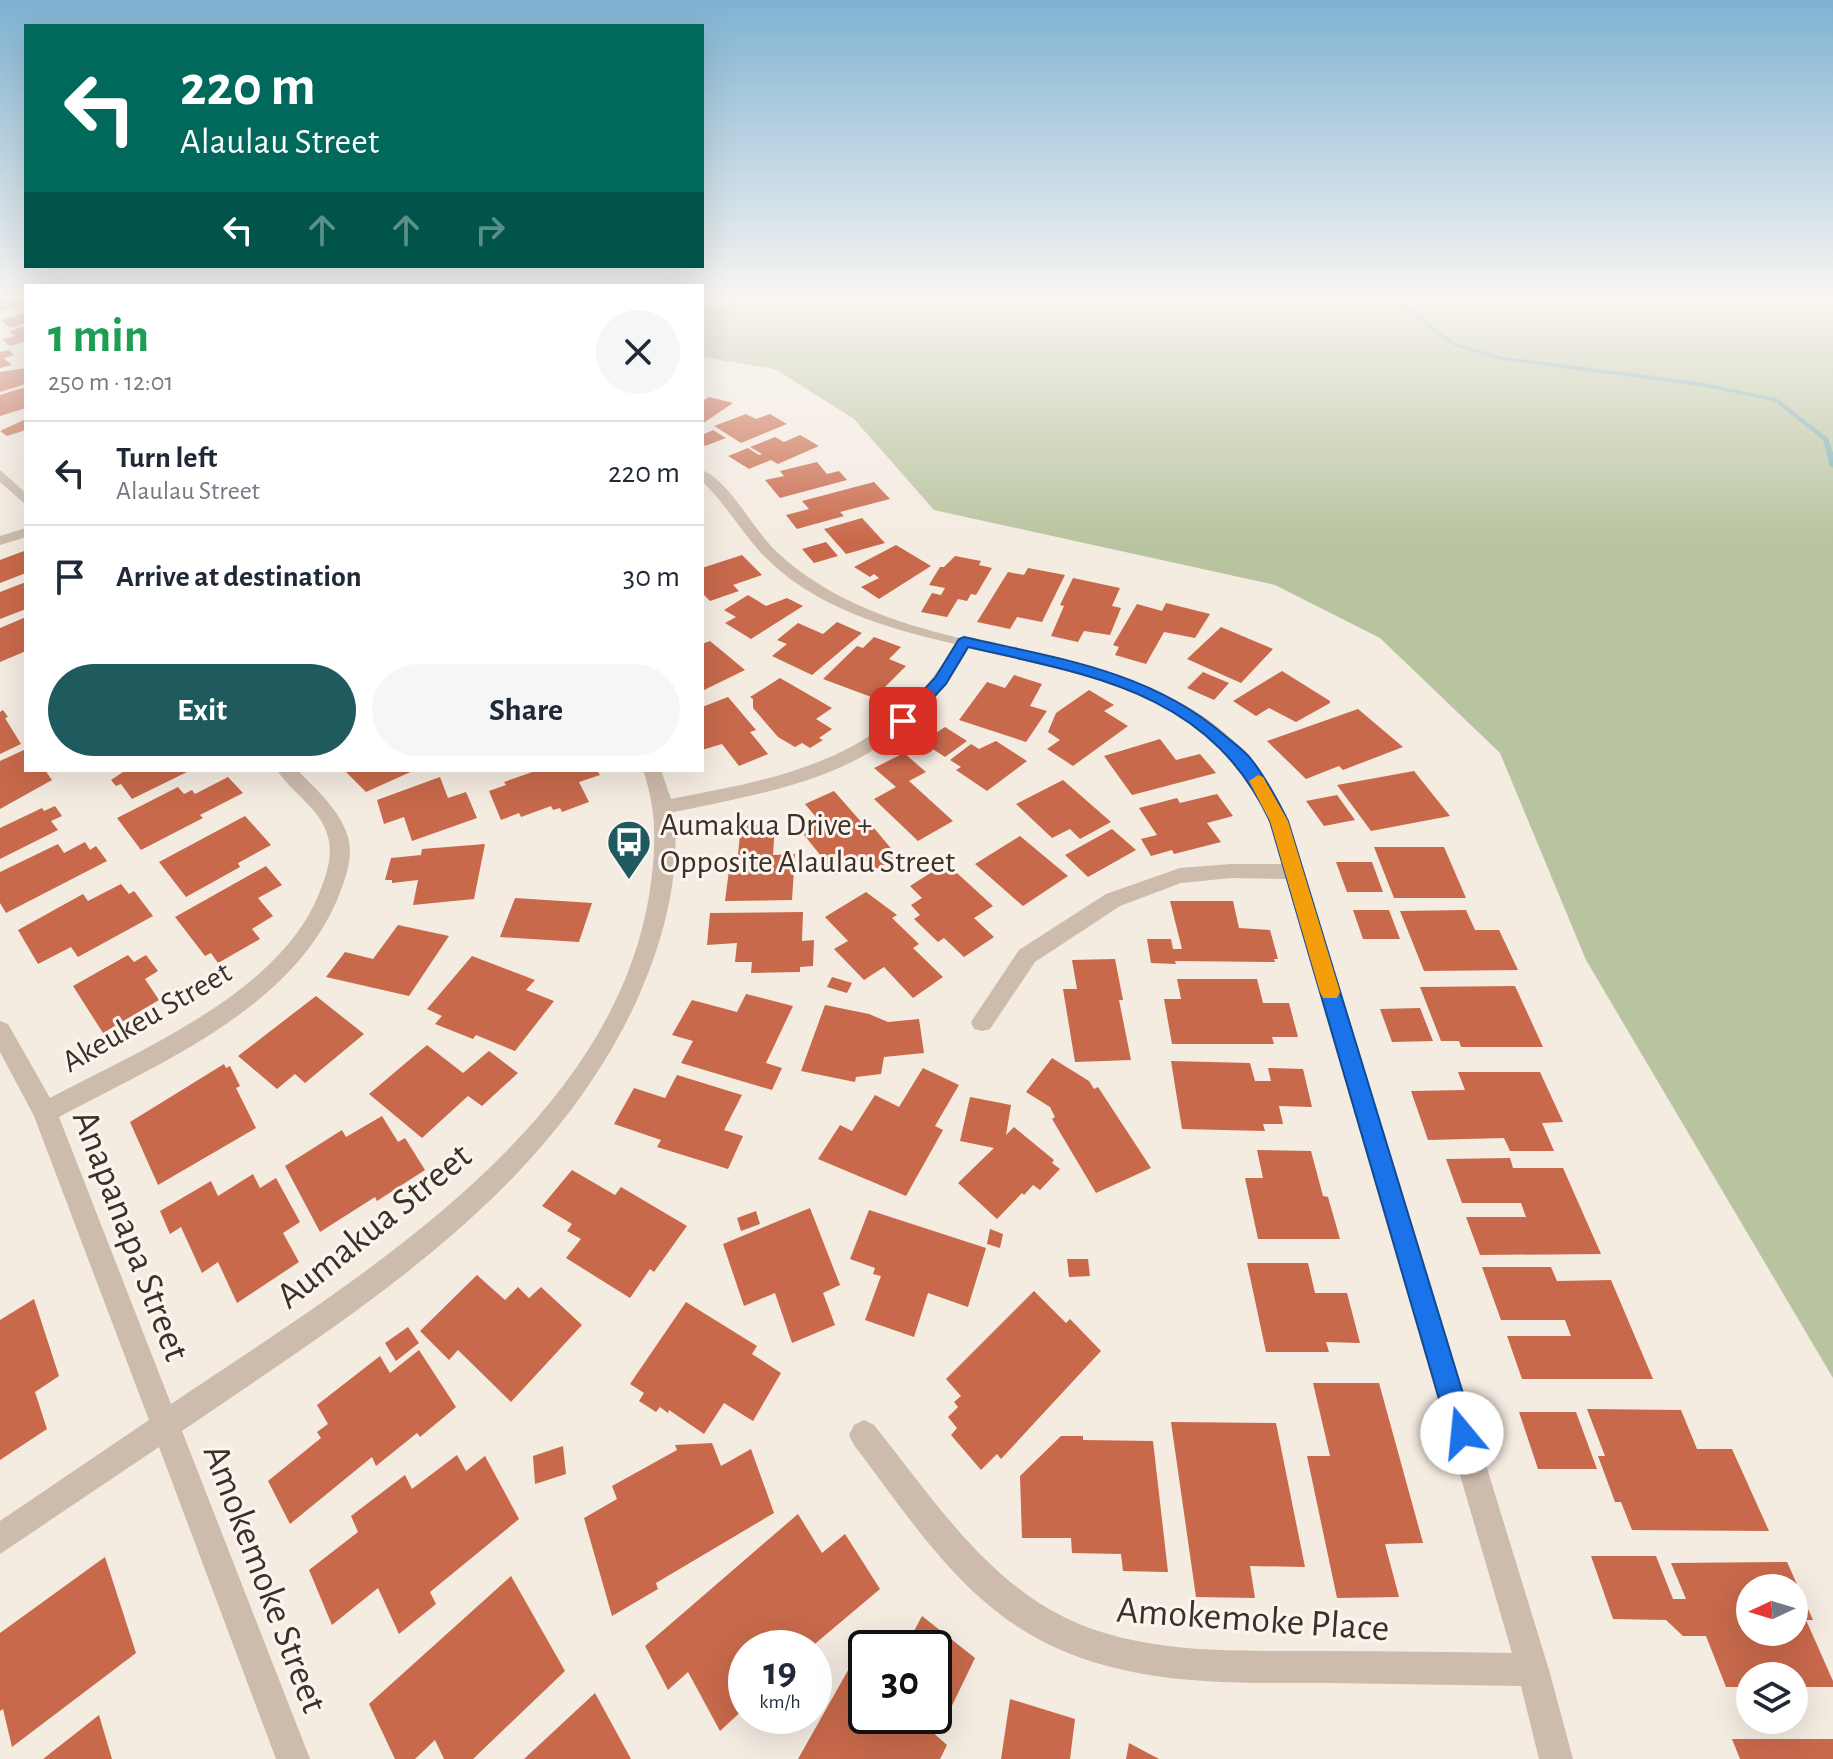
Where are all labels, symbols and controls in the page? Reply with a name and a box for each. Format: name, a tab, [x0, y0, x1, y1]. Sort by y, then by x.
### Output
icon: left	[48, 56, 152, 160]
text: 220 m	[180, 59, 316, 115]
text: Alaulau Street	[180, 124, 379, 160]
icon: left	[216, 208, 260, 252]
icon: ahead	[300, 208, 344, 252]
icon: ahead	[384, 208, 428, 252]
icon: right	[468, 208, 512, 252]
button: close	[596, 310, 680, 394]
text: 1 min	[48, 313, 149, 361]
text: 250 m · 12:01	[48, 369, 173, 395]
text: Turn left	[116, 443, 217, 473]
icon: left	[48, 451, 92, 495]
text: 220 m	[608, 458, 680, 488]
text: Alaulau Street	[116, 478, 260, 504]
icon: arrive	[48, 555, 92, 599]
text: Arrive at destination	[116, 562, 362, 592]
text: 30 m	[623, 562, 680, 592]
button: Exit	[48, 664, 356, 756]
button: Share	[372, 664, 680, 756]
pin	[869, 687, 937, 755]
icon: arrive	[881, 699, 925, 743]
place label: Aumakua Drive + Opposite Alaulau Street	[660, 809, 955, 878]
bus stop icon: Aumakua Drive + Opposite Alaulau Street	[605, 818, 653, 881]
street label: Akeukeu Street	[56, 956, 237, 1078]
street label: Anapanapa Street	[65, 1105, 195, 1366]
street label: Aumakua Street	[270, 1137, 479, 1316]
position arrow	[1420, 1391, 1504, 1475]
street label: Amokemoke Street	[196, 1439, 333, 1718]
north arrow	[1736, 1574, 1808, 1646]
map controls	[1736, 1574, 1808, 1734]
street label: Amokemoke Place	[1115, 1592, 1390, 1648]
speed limit sign: 30	[848, 1630, 952, 1734]
text: 19	[763, 1652, 797, 1692]
button: layers	[1736, 1662, 1808, 1734]
text: km/h	[759, 1692, 801, 1712]

